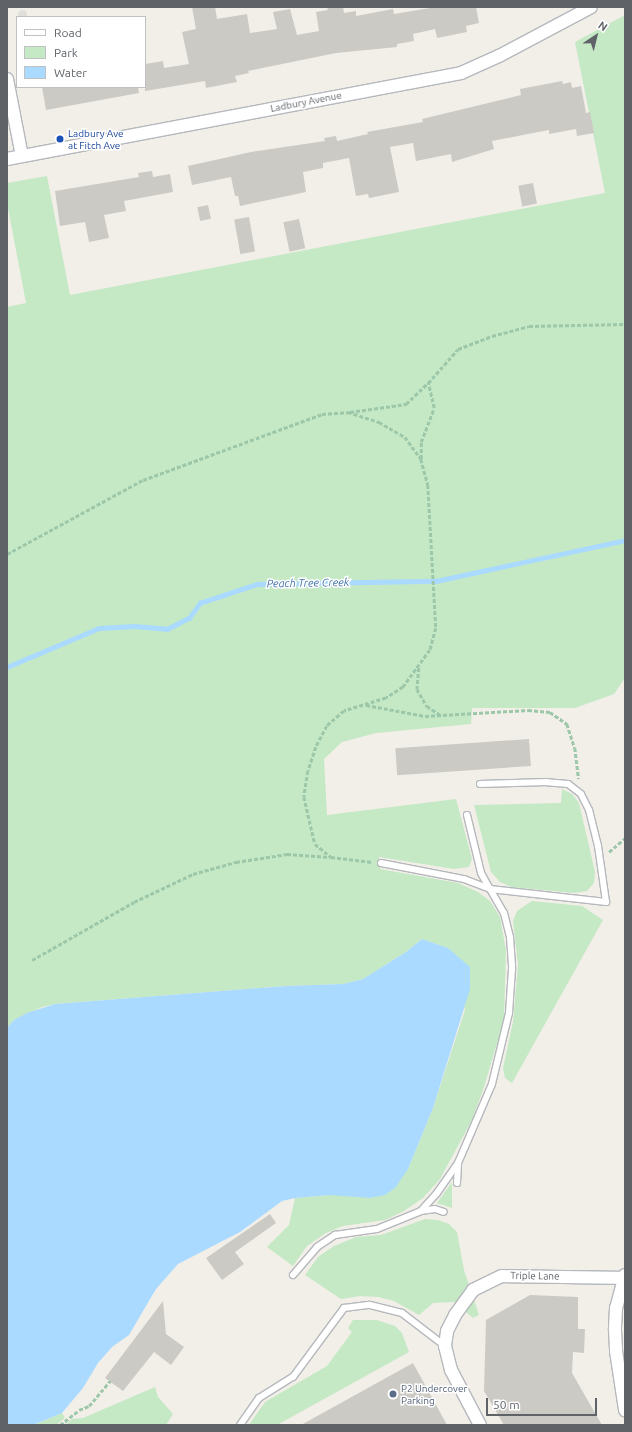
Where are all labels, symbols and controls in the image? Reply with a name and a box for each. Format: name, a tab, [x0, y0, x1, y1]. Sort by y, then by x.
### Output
legend	[16, 16, 146, 88]
north arrow	[576, 16, 616, 56]
text: N	[596, 19, 610, 33]
text: Road	[54, 26, 82, 39]
text: Park	[54, 46, 78, 59]
text: Water	[54, 66, 87, 79]
street label: Ladbury Avenue	[269, 89, 343, 115]
place label: Ladbury Ave at Fitch Ave	[68, 127, 124, 150]
marker: Ladbury Ave at Fitch Ave	[55, 134, 65, 144]
water label: Peach Tree Creek	[267, 576, 349, 590]
street label: Triple Lane	[510, 1270, 560, 1282]
place label: P2 Undercover Parking	[401, 1382, 467, 1406]
marker: P2 Undercover Parking	[388, 1389, 398, 1399]
scale bar	[488, 1390, 599, 1416]
text: 50 m	[493, 1398, 520, 1411]

